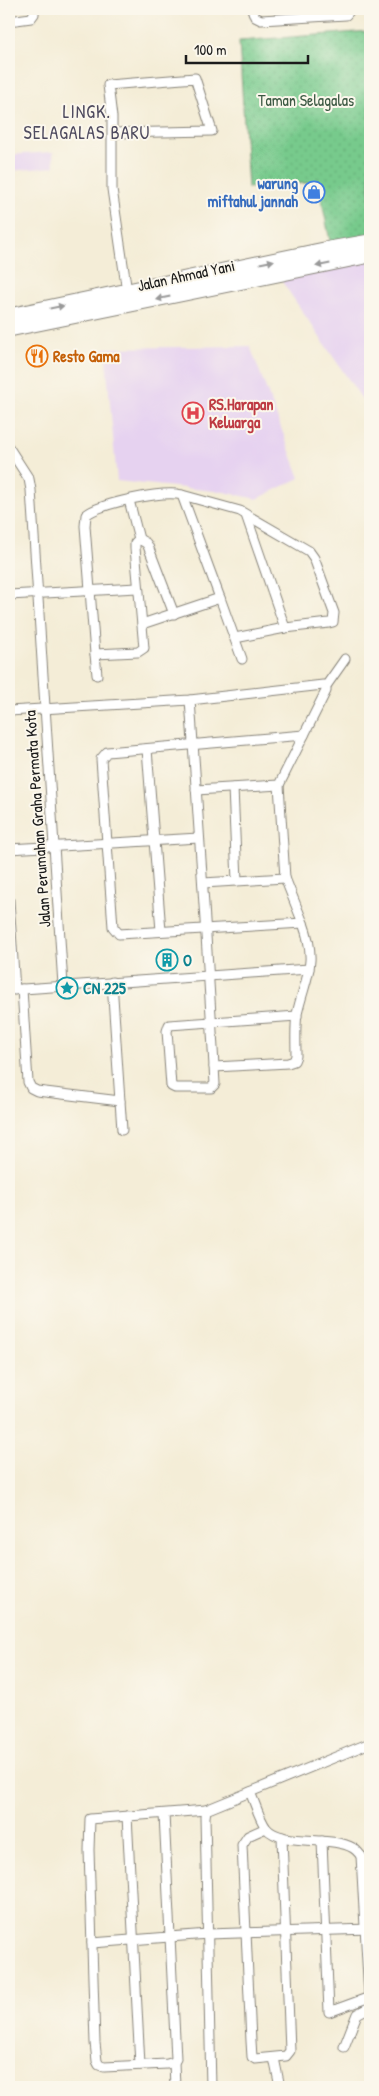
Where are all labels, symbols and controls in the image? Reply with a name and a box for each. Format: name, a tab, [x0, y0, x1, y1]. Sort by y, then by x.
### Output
scale bar	[186, 32, 309, 64]
text: 100 m	[194, 39, 227, 60]
park label: Taman Selagalas	[258, 89, 354, 111]
district label: LINGK. SELAGALAS BARU	[24, 99, 151, 145]
place label: warung miftahul jannah	[207, 172, 298, 212]
shop icon: warung miftahul jannah	[302, 180, 326, 204]
street label: Jalan Ahmad Yani	[135, 254, 237, 296]
one-way arrow	[259, 258, 274, 266]
one-way arrow	[315, 261, 330, 269]
one-way arrow	[155, 294, 171, 302]
one-way arrow	[49, 302, 65, 310]
restaurant icon: Resto Gama	[25, 344, 49, 368]
place label: Resto Gama	[53, 345, 120, 367]
place label: RS.Harapan Keluarga	[209, 393, 274, 434]
hospital icon: RS.Harapan Keluarga	[181, 401, 205, 425]
street label: Jalan Perumahan Graha Permata Kota	[18, 710, 56, 928]
building icon: O	[155, 948, 179, 972]
place label: O	[183, 949, 192, 971]
place icon: CN 225	[55, 976, 79, 1000]
place label: CN 225	[83, 977, 126, 999]

